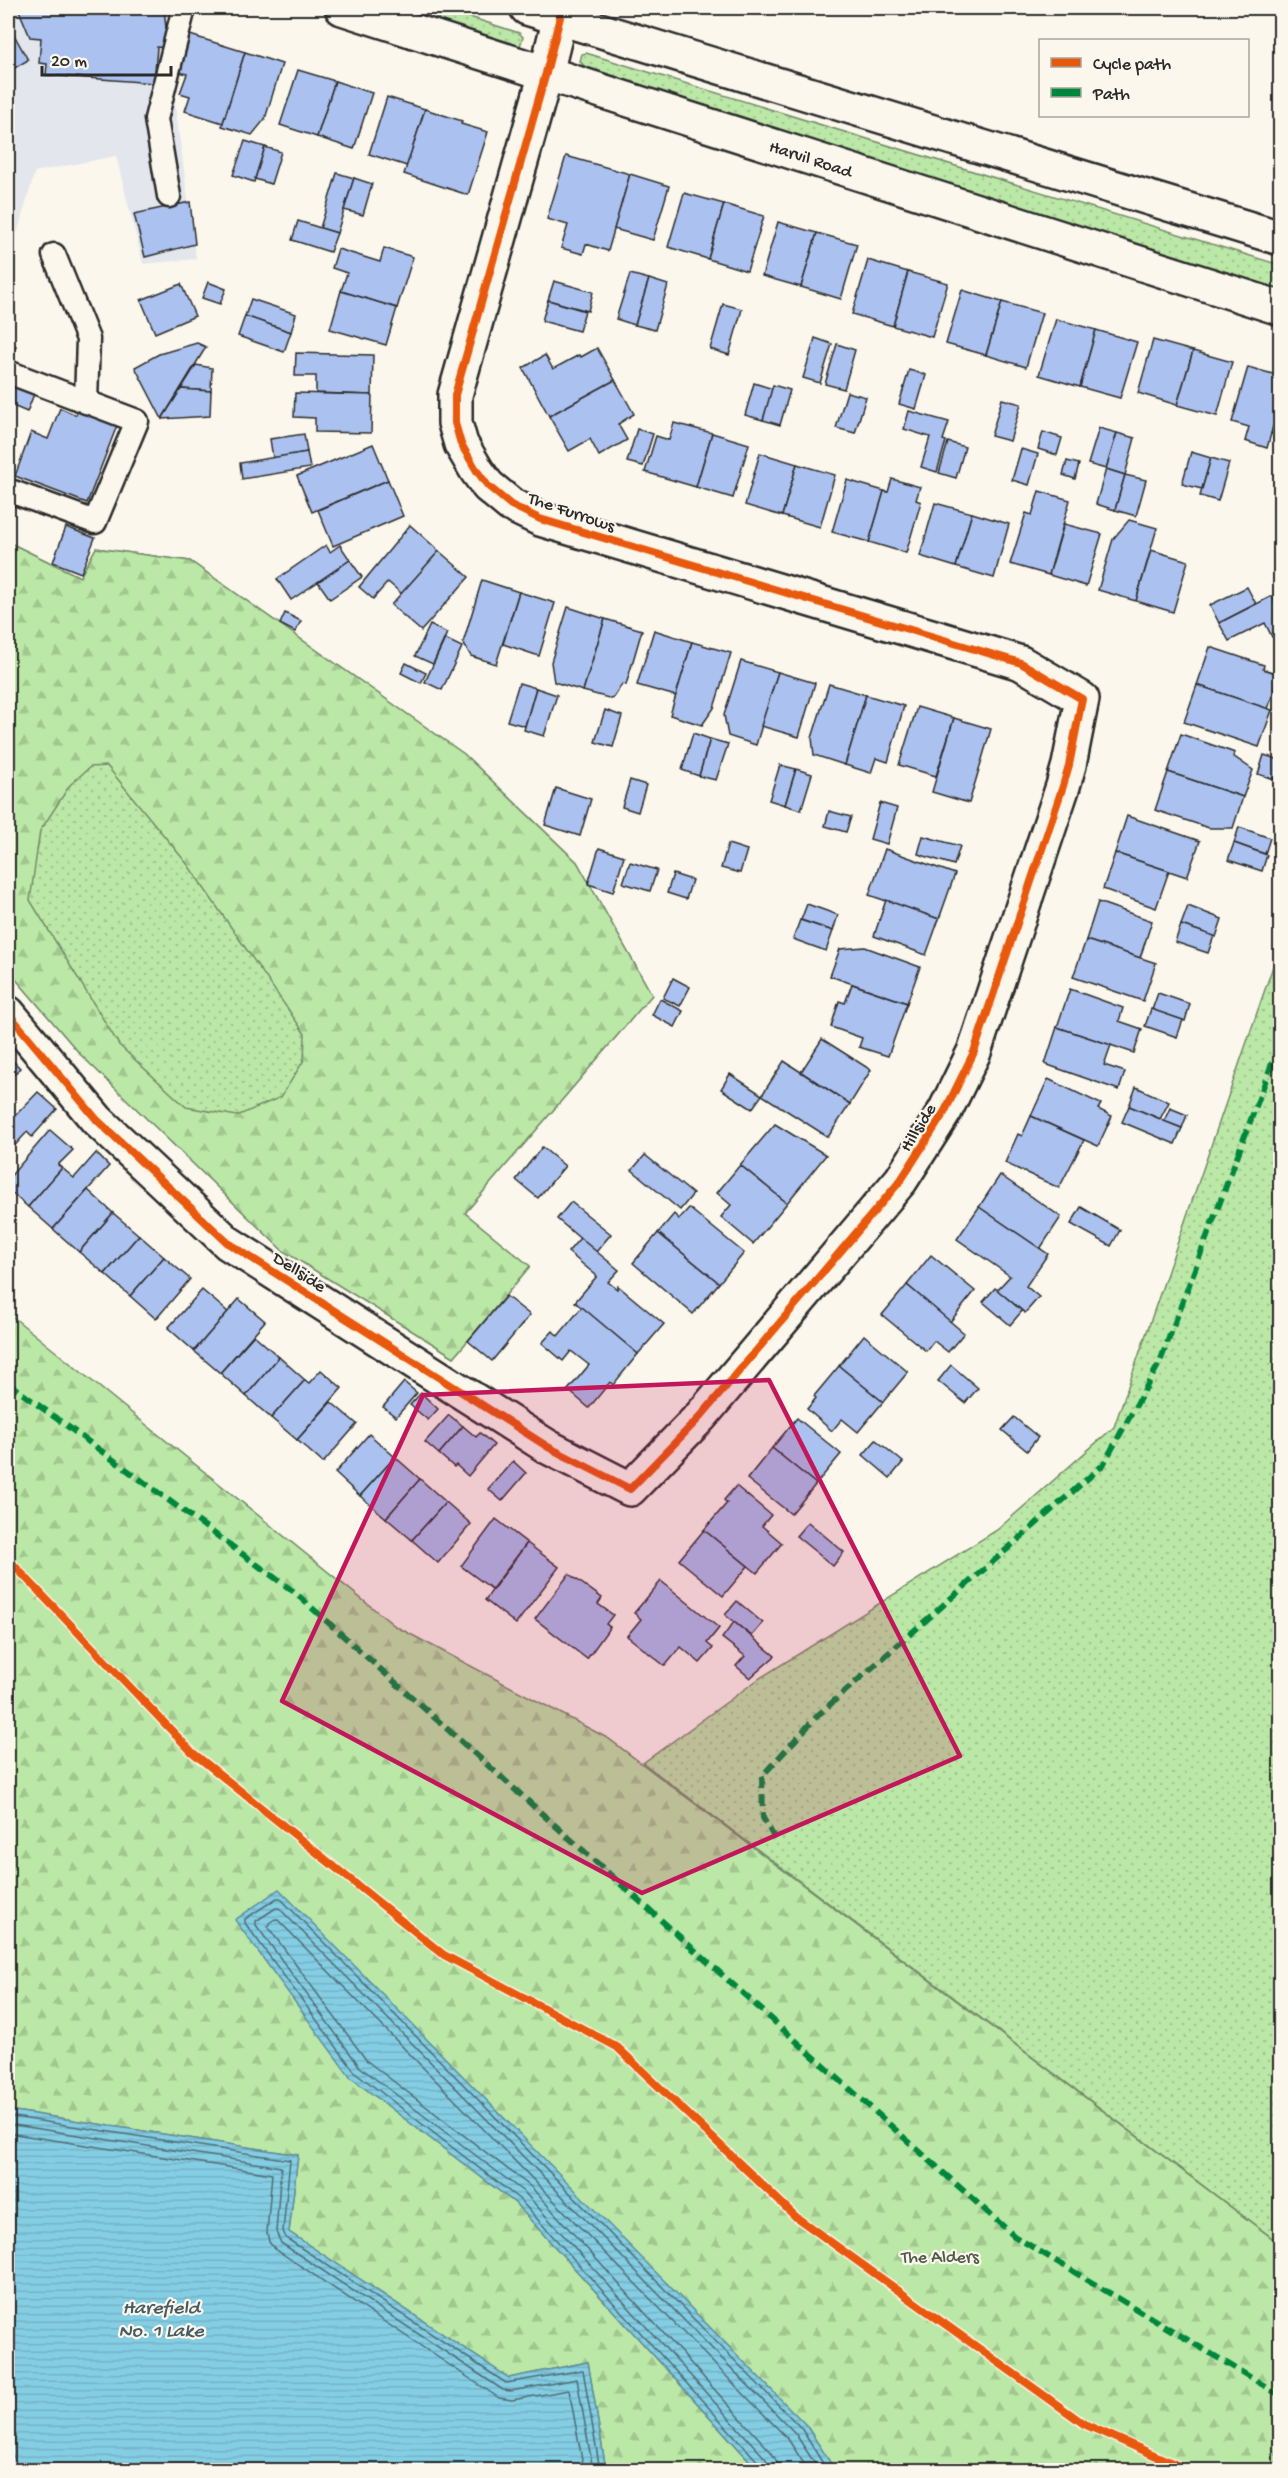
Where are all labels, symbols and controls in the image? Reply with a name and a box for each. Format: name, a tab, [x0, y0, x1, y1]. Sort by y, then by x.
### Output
scale bar	[42, 39, 171, 77]
legend	[1039, 39, 1249, 117]
text: 20 m	[51, 52, 87, 73]
text: Cycle path	[1093, 55, 1171, 76]
text: Path	[1092, 85, 1130, 106]
street label: Harvil Road	[766, 137, 856, 184]
street label: The Furrows	[524, 488, 619, 538]
street label: Hillside	[896, 1100, 942, 1156]
street label: Dellside	[267, 1248, 330, 1298]
park label: The Alders	[900, 2248, 980, 2269]
water label: Harefield No. 1 Lake	[119, 2298, 204, 2344]

